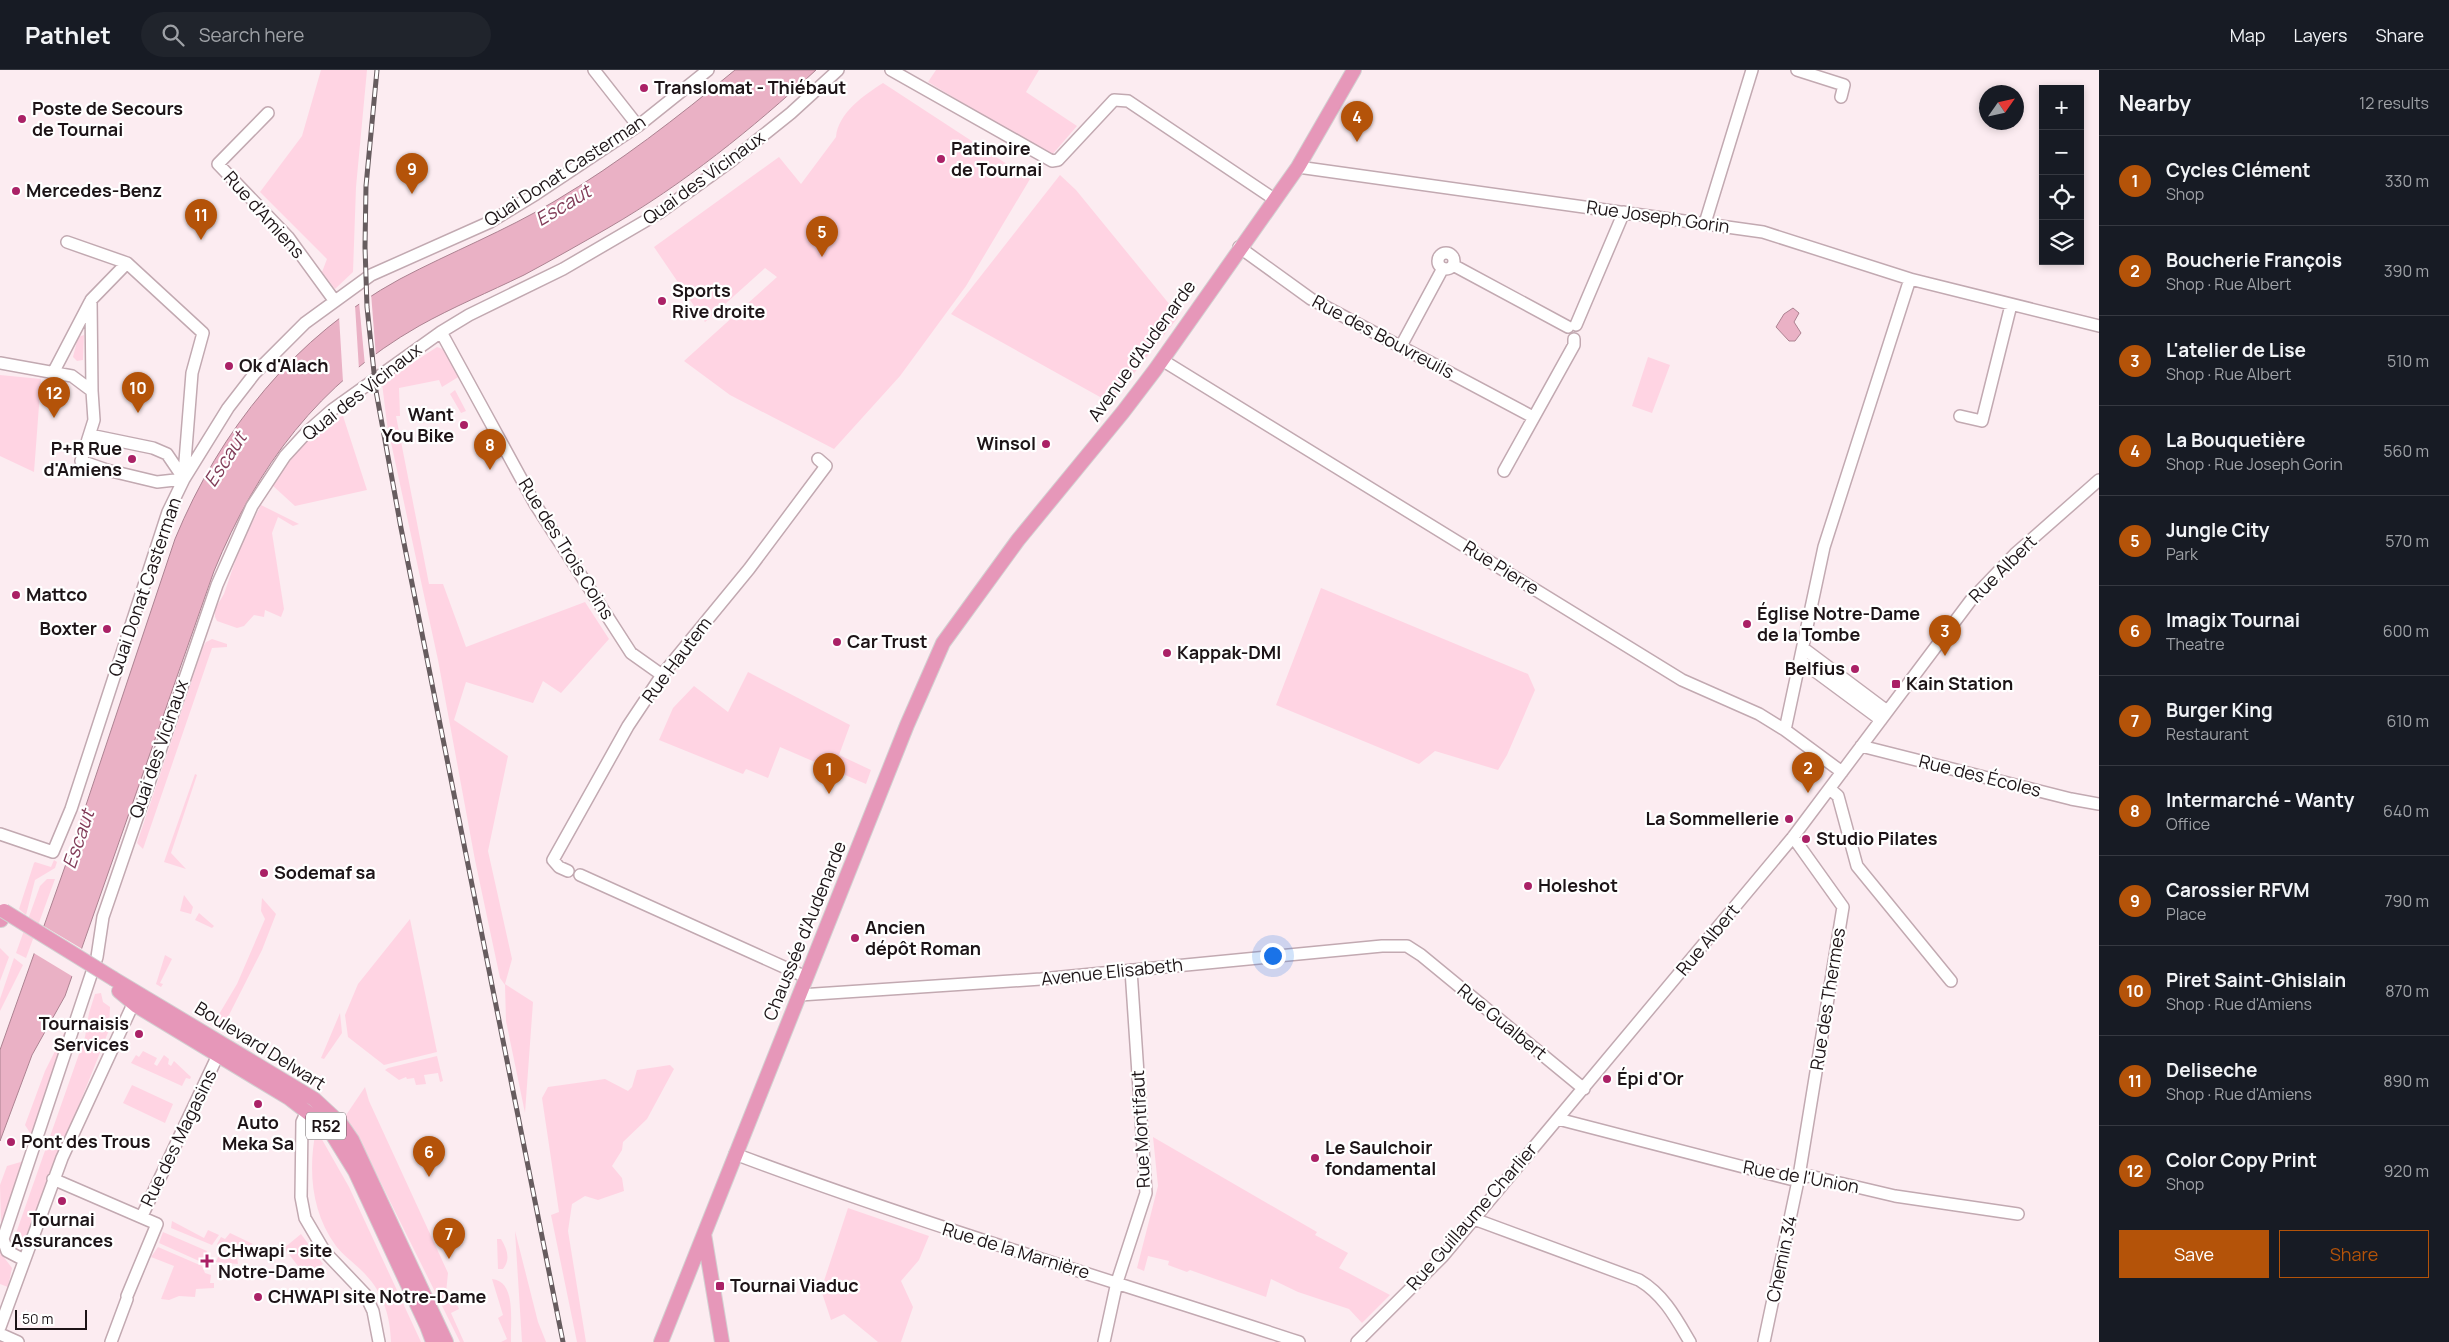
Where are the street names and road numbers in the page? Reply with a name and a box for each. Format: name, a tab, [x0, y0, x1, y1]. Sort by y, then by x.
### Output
street label: Quai Donat Casterman	[479, 109, 650, 231]
street label: Quai des Vicinaux	[638, 125, 770, 230]
street label: Rue d'Amiens	[219, 166, 310, 263]
street label: Rue Joseph Gorin	[1585, 194, 1731, 238]
street label: Avenue d'Audenarde	[1082, 275, 1201, 426]
street label: Rue des Bouvreuils	[1308, 289, 1459, 384]
street label: Quai des Vicinaux	[297, 337, 426, 445]
street label: Rue des Trois Coins	[514, 473, 620, 624]
street label: Quai Donat Casterman	[102, 494, 186, 679]
street label: Rue Albert	[1963, 529, 2041, 607]
street label: Rue Pierre	[1459, 534, 1544, 600]
street label: Rue Hautem	[636, 612, 716, 707]
street label: Quai des Vicinaux	[123, 676, 193, 821]
street label: Rue des Écoles	[1917, 748, 2044, 802]
street label: Chaussée d'Audenarde	[757, 837, 851, 1024]
street label: Rue Albert	[1670, 898, 1744, 980]
street label: Rue des Thermes	[1804, 926, 1850, 1072]
street label: Avenue Elisabeth	[1040, 952, 1184, 990]
street label: Rue Gualbert	[1453, 978, 1552, 1065]
street label: Boulevard Delwart	[191, 995, 330, 1095]
street label: Rue des Magasins	[134, 1065, 222, 1210]
street label: Rue Montifaut	[1125, 1069, 1155, 1189]
road number: R52	[306, 1112, 346, 1140]
street label: Rue Guillaume Charlier	[1401, 1137, 1542, 1295]
street label: Rue de l'Union	[1741, 1154, 1861, 1198]
street label: Chemin 34	[1760, 1213, 1802, 1304]
street label: Rue de la Marnière	[940, 1216, 1093, 1284]

